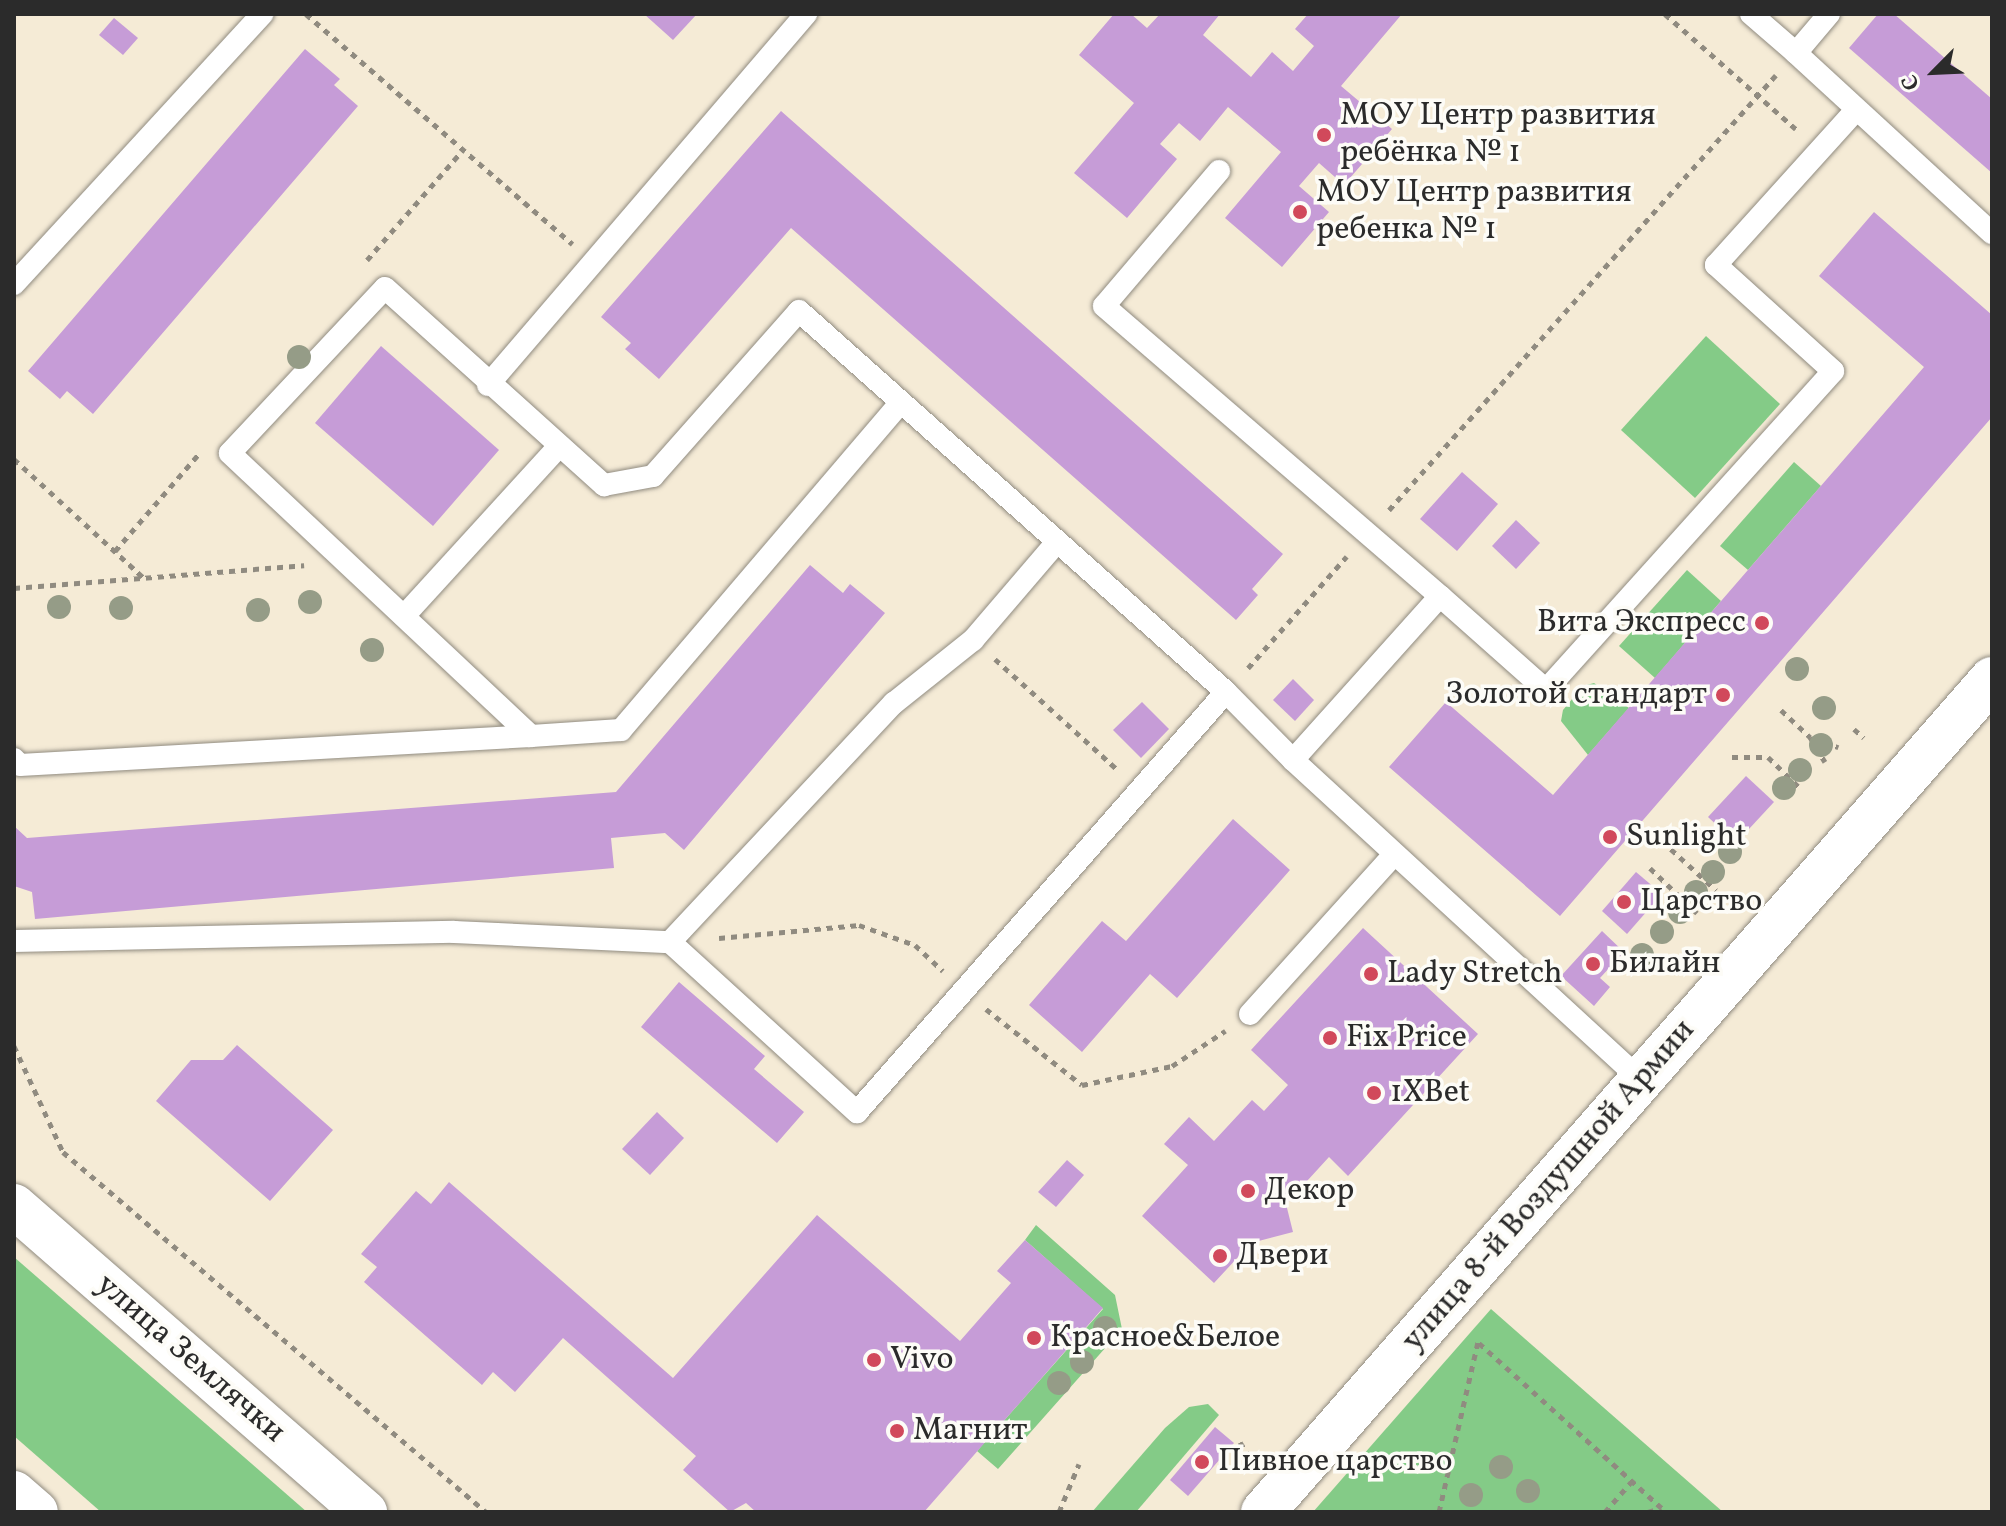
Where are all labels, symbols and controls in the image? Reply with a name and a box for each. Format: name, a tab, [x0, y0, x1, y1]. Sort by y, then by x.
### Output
north arrow	[1894, 32, 1974, 112]
text: С	[1895, 69, 1929, 95]
place label: МОУ Центр развития ребёнка № 1	[1340, 98, 1657, 173]
marker: МОУ Центр развития ребёнка № 1	[1315, 126, 1333, 144]
place label: МОУ Центр развития ребенка № 1	[1316, 175, 1633, 250]
marker: МОУ Центр развития ребенка № 1	[1291, 203, 1309, 221]
place label: Вита Экспресс	[1537, 604, 1746, 642]
marker: Вита Экспресс	[1753, 614, 1771, 632]
place label: Золотой стандарт	[1445, 676, 1707, 714]
marker: Золотой стандарт	[1714, 686, 1732, 704]
place label: Sunlight	[1626, 818, 1747, 856]
marker: Sunlight	[1601, 828, 1619, 846]
place label: Царство	[1640, 883, 1762, 921]
marker: Царство	[1615, 893, 1633, 911]
place label: Билайн	[1609, 945, 1721, 983]
place label: Lady Stretch	[1387, 955, 1564, 993]
marker: Билайн	[1584, 955, 1602, 973]
marker: Lady Stretch	[1362, 965, 1380, 983]
street label: улица 8-й Воздушной Армии	[1394, 1012, 1704, 1360]
place label: Fix Price	[1346, 1019, 1467, 1057]
marker: Fix Price	[1321, 1029, 1339, 1047]
place label: 1XBet	[1390, 1074, 1470, 1112]
marker: 1XBet	[1365, 1084, 1383, 1102]
place label: Декор	[1264, 1172, 1354, 1210]
marker: Декор	[1239, 1182, 1257, 1200]
place label: Двери	[1236, 1237, 1328, 1275]
marker: Двери	[1211, 1247, 1229, 1265]
street label: улица Землячки	[87, 1266, 293, 1452]
place label: Красное&Белое	[1050, 1319, 1280, 1357]
marker: Красное&Белое	[1025, 1329, 1043, 1347]
place label: Vivo	[890, 1341, 954, 1379]
marker: Vivo	[865, 1351, 883, 1369]
place label: Магнит	[913, 1412, 1028, 1450]
marker: Магнит	[888, 1422, 906, 1440]
place label: Пивное царство	[1218, 1443, 1452, 1481]
marker: Пивное царство	[1193, 1453, 1211, 1471]

